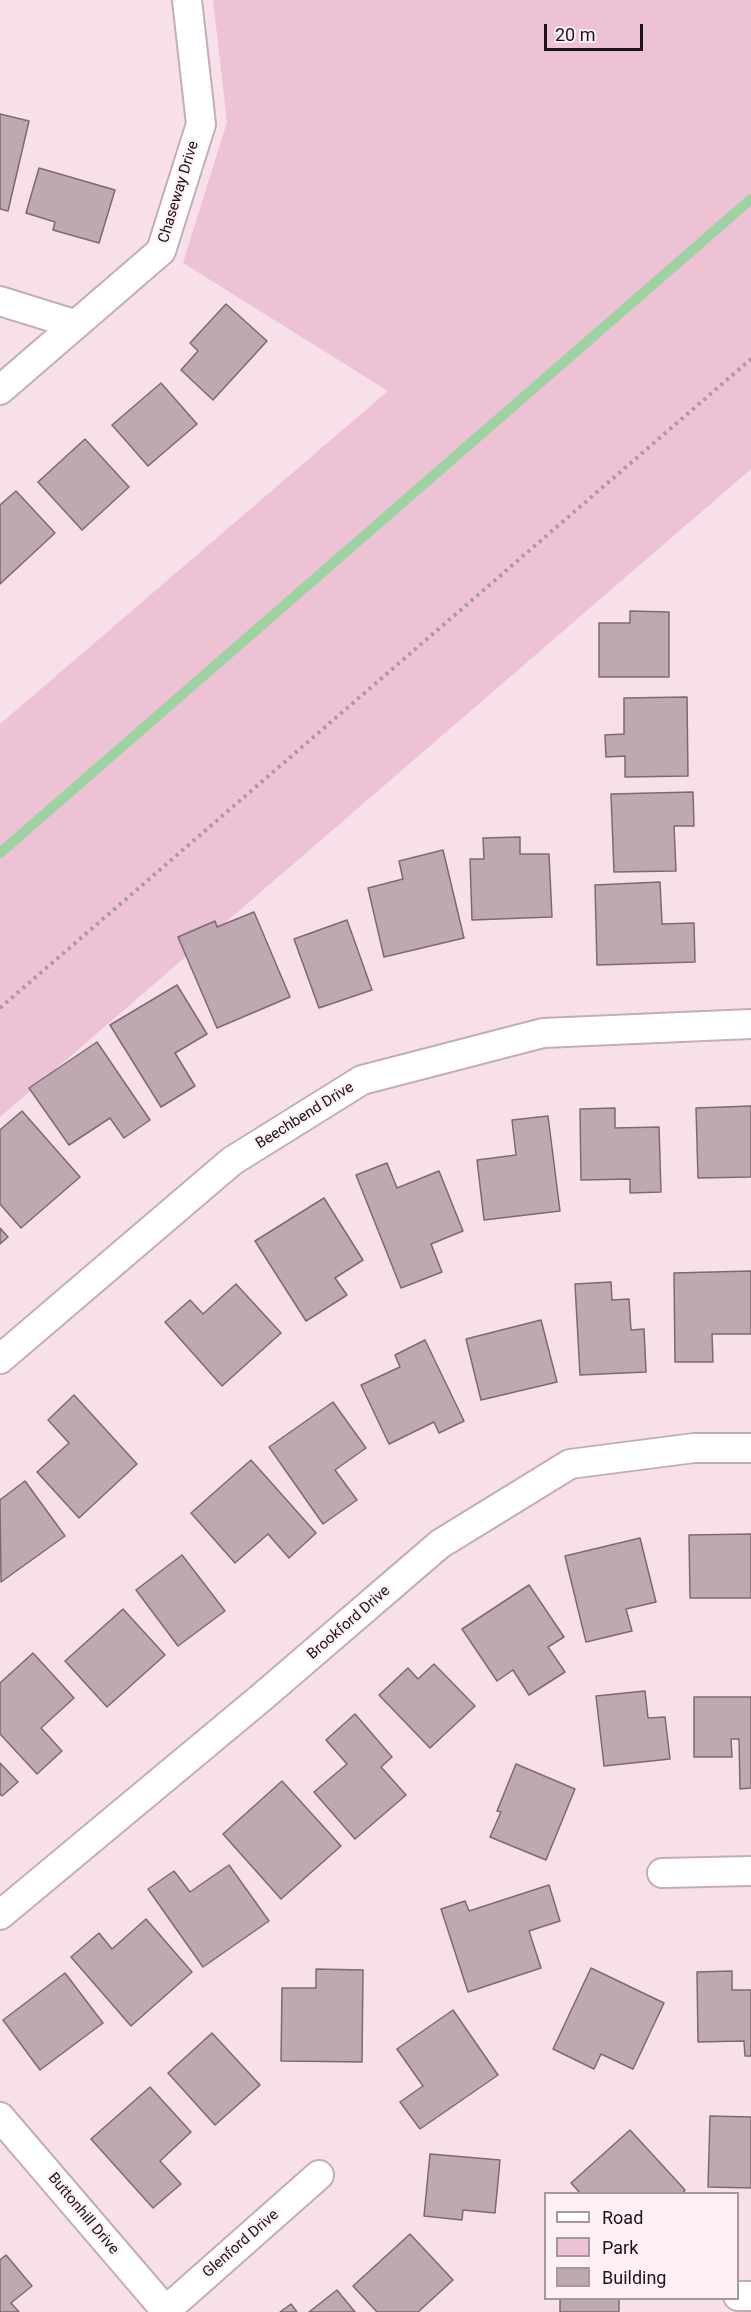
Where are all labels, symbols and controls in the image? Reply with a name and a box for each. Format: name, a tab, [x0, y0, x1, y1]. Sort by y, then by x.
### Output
scale bar	[547, 12, 646, 50]
text: 20 m	[555, 24, 595, 45]
street label: Chaseway Drive	[155, 139, 203, 245]
street label: Beechbend Drive	[253, 1079, 357, 1153]
street label: Brookford Drive	[304, 1582, 394, 1664]
street label: Buttonhill Drive	[44, 2170, 122, 2258]
legend	[544, 2192, 739, 2300]
street label: Glenford Drive	[199, 2206, 283, 2282]
text: Road	[602, 2207, 643, 2228]
text: Park	[602, 2237, 638, 2258]
text: Building	[602, 2267, 666, 2288]

